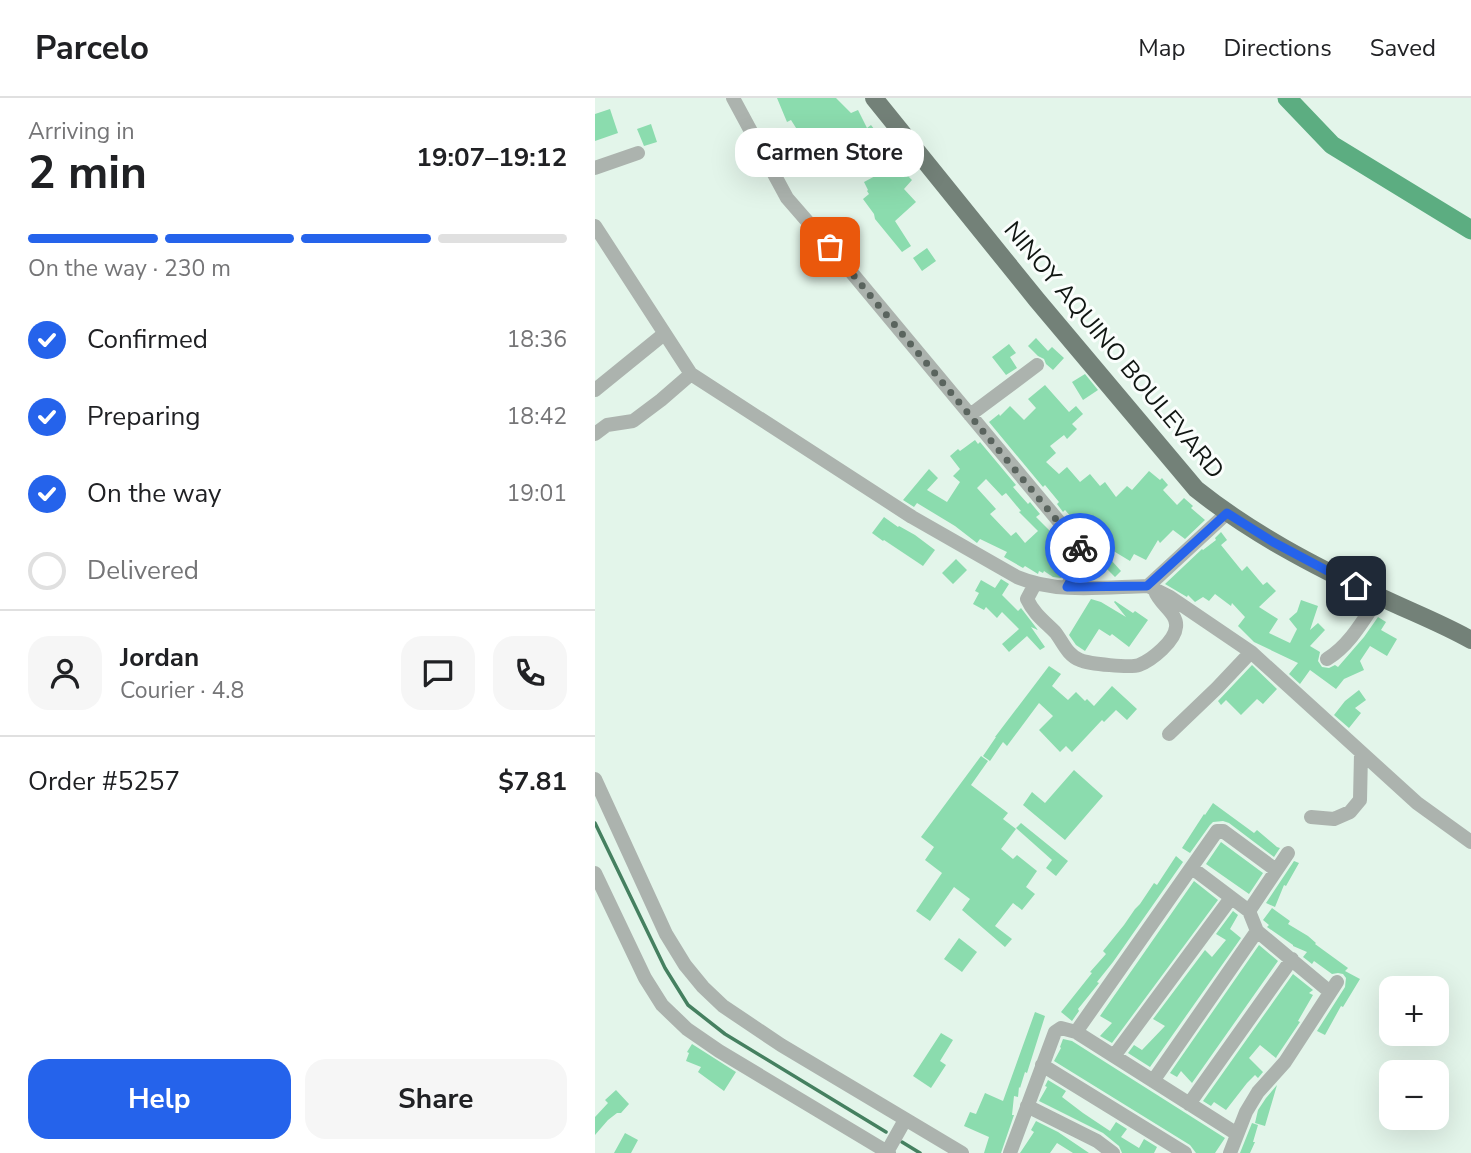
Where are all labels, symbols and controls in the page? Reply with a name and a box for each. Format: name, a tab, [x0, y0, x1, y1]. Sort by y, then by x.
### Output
text: Parcelo	[35, 26, 149, 71]
text: Map	[1138, 32, 1185, 64]
text: Directions	[1223, 32, 1332, 64]
text: Saved	[1370, 32, 1436, 64]
text: Arriving in	[28, 116, 135, 147]
callout: Carmen Store	[735, 128, 925, 177]
text: Carmen Store	[756, 137, 903, 168]
text: 19:07–19:12	[416, 140, 567, 175]
text: 2 min	[28, 141, 147, 204]
street label: NINOY AQUINO BOULEVARD	[997, 215, 1231, 485]
pin	[800, 217, 860, 277]
icon: bag	[811, 228, 849, 266]
text: On the way · 230 m	[28, 253, 231, 284]
icon: check	[28, 321, 66, 359]
text: Confirmed	[87, 322, 208, 357]
text: 18:36	[507, 324, 567, 355]
icon: check	[28, 398, 66, 436]
text: Preparing	[87, 399, 200, 434]
text: 18:42	[507, 401, 567, 432]
icon: check	[28, 475, 66, 513]
text: On the way	[87, 476, 221, 511]
text: 19:01	[507, 478, 567, 509]
courier	[1045, 513, 1115, 583]
icon: bike	[1061, 529, 1099, 567]
text: Delivered	[87, 553, 199, 588]
pin	[1326, 556, 1386, 616]
icon: home	[1337, 567, 1375, 605]
button: person	[28, 636, 102, 710]
button: chat	[401, 636, 475, 710]
button: phone	[493, 636, 567, 710]
text: Jordan	[120, 640, 199, 675]
text: Courier · 4.8	[120, 675, 244, 706]
text: Order #5257	[28, 764, 180, 799]
text: $7.81	[498, 764, 567, 799]
map controls	[1379, 976, 1449, 1130]
button: +	[1379, 976, 1449, 1046]
button: Help	[28, 1059, 291, 1139]
button: Share	[305, 1059, 567, 1139]
button: −	[1379, 1060, 1449, 1130]

